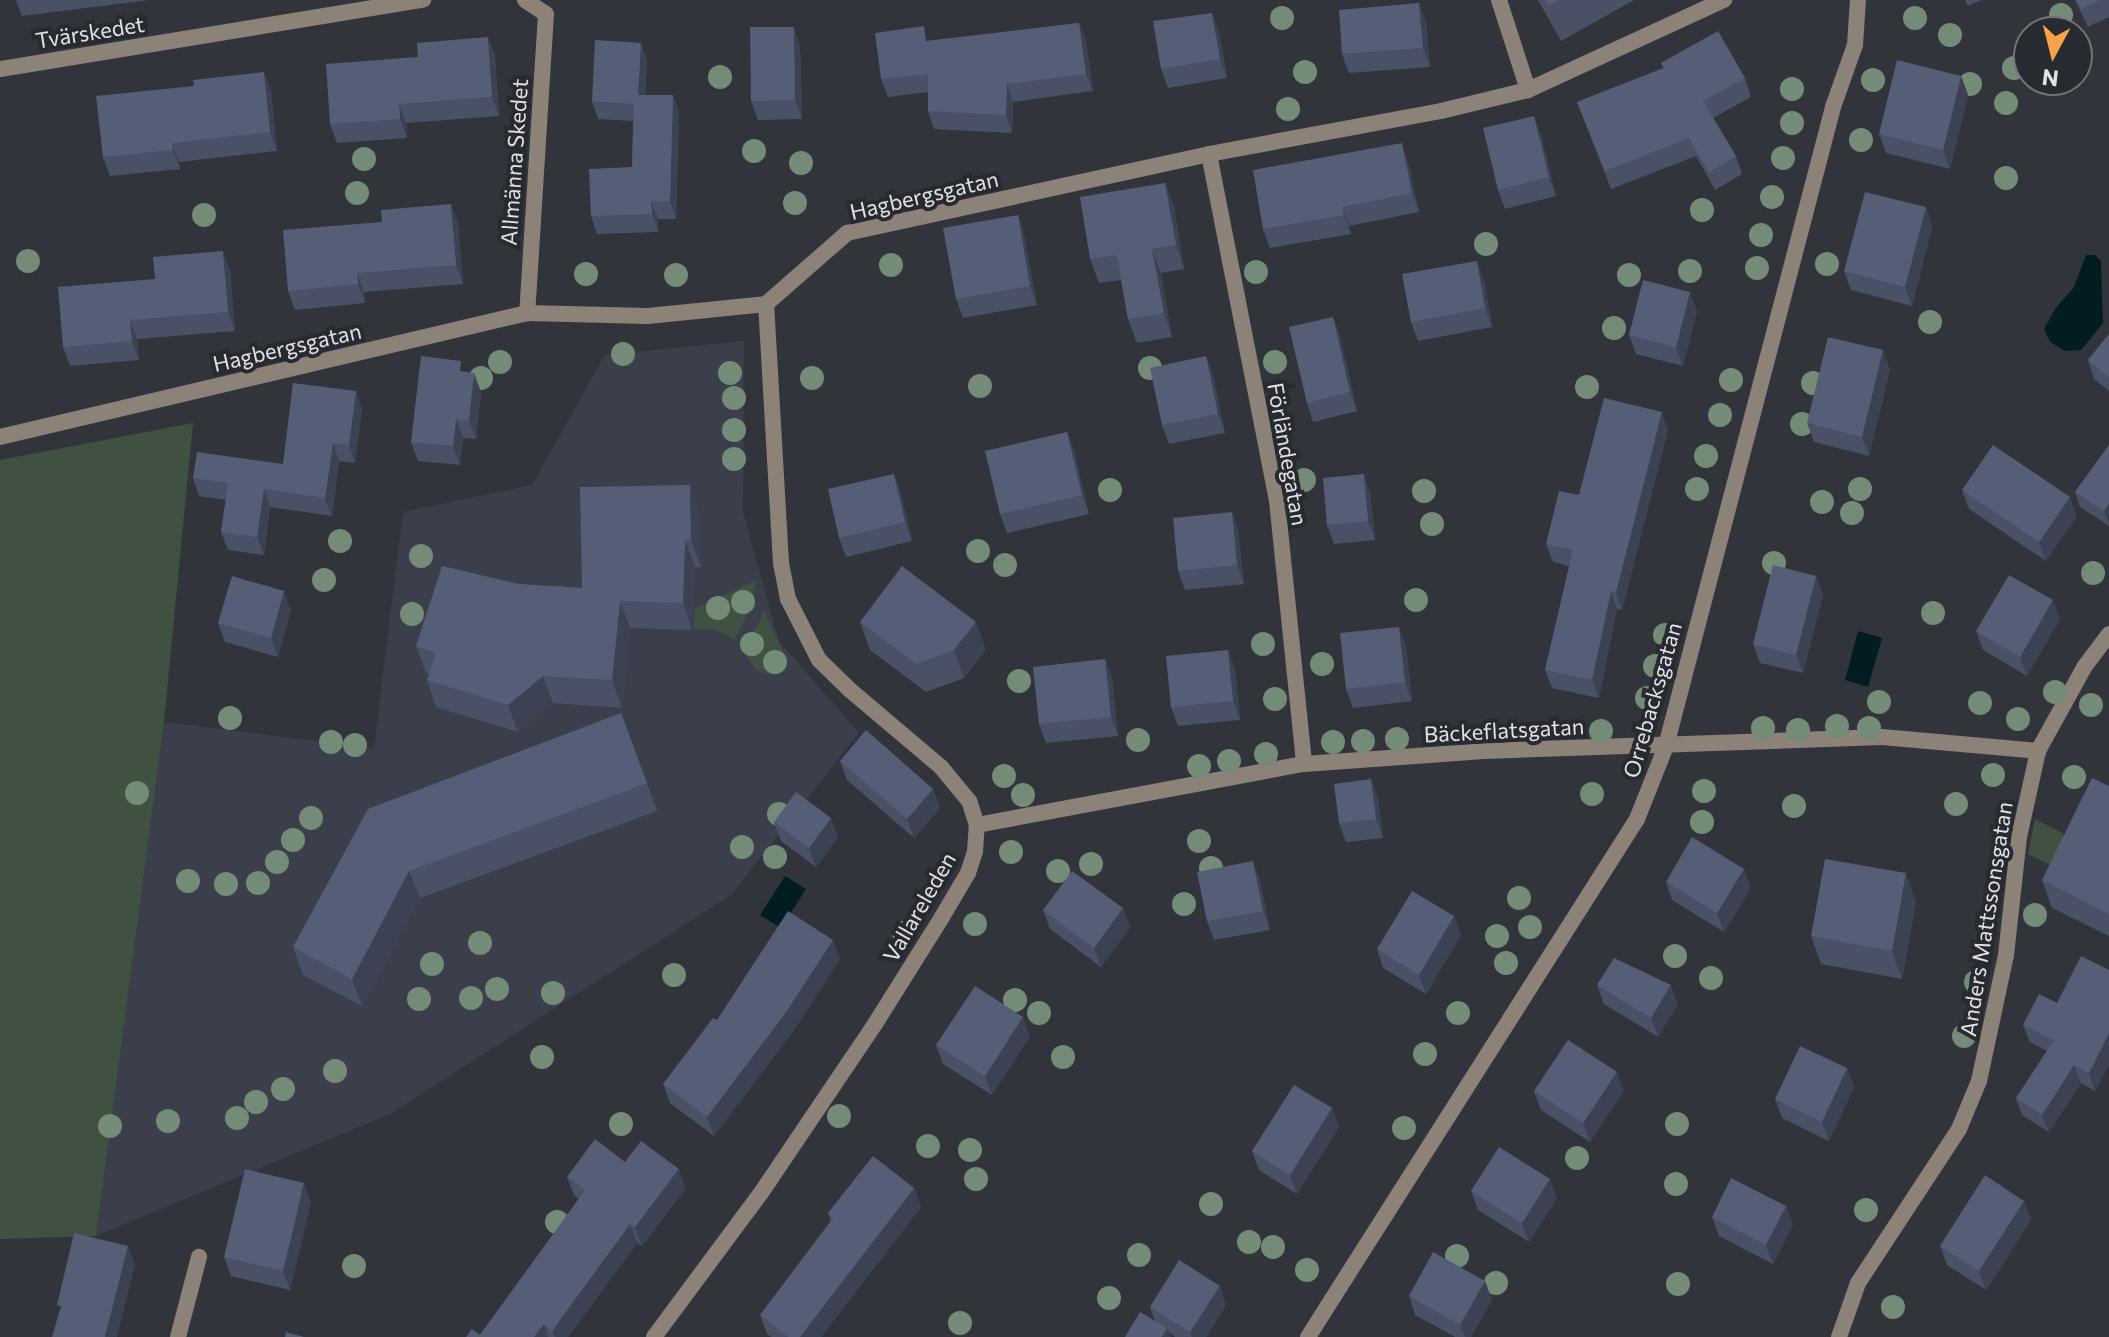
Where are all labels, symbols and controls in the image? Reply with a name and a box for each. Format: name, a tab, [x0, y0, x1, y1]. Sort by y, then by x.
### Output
street label: Tvärskedet	[34, 10, 146, 54]
north arrow	[2013, 16, 2093, 96]
text: N	[2040, 64, 2060, 93]
street label: Allmänna Skedet	[495, 78, 533, 246]
street label: Hagbergsgatan	[847, 165, 1001, 225]
street label: Hagbergsgatan	[210, 317, 364, 377]
street label: Förländegatan	[1262, 381, 1314, 527]
street label: Orrebacksgatan	[1617, 619, 1687, 781]
street label: Bäckeflatsgatan	[1423, 713, 1585, 747]
street label: Anders Mattssonsgatan	[1954, 800, 2018, 1038]
street label: Vallareleden	[877, 847, 961, 967]

